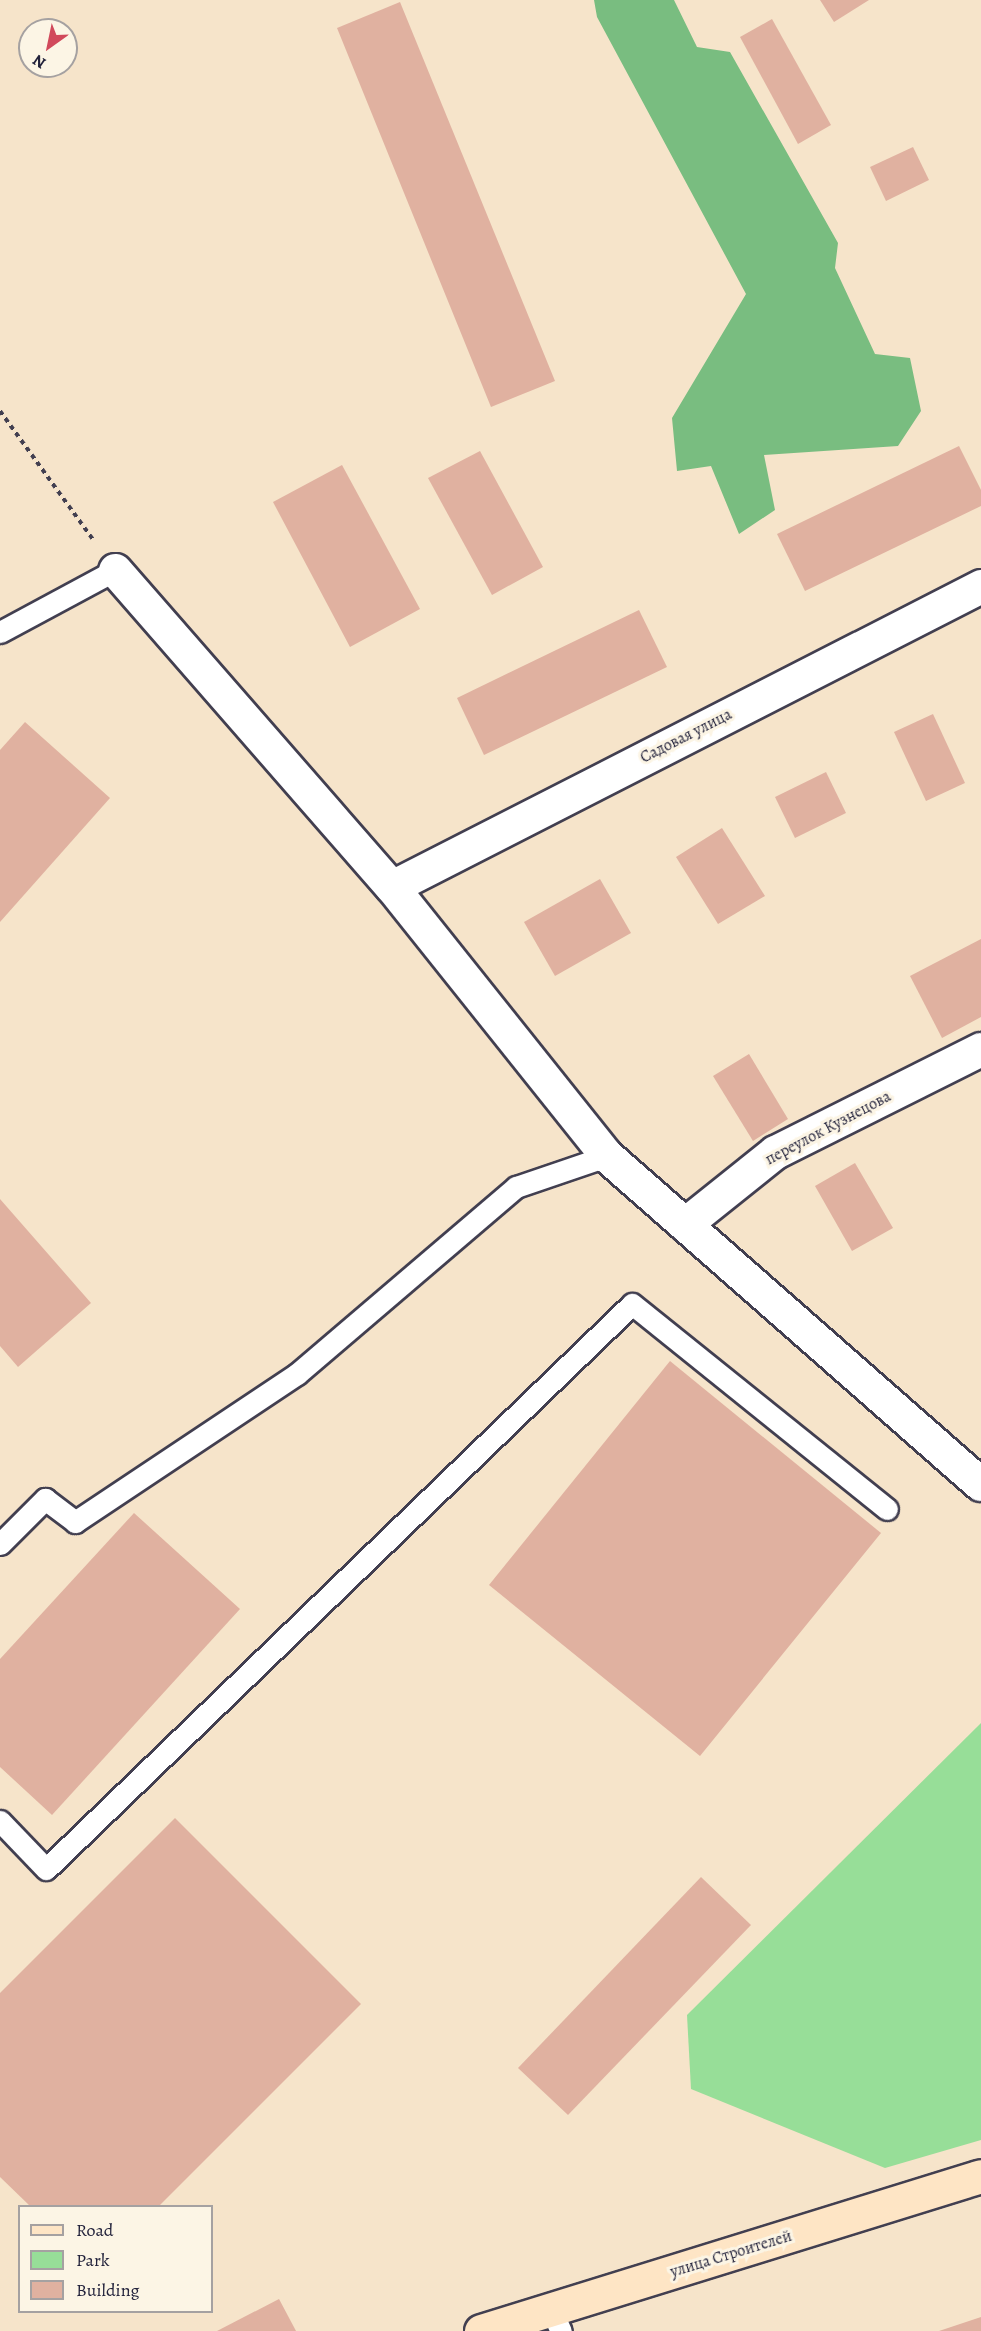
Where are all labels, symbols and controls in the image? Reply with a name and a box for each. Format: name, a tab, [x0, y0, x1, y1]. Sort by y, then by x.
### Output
north arrow	[18, 18, 78, 78]
text: N	[28, 49, 50, 74]
street label: Садовая улица	[637, 705, 735, 767]
street label: переулок Кузнецова	[762, 1087, 894, 1169]
legend	[18, 2205, 213, 2313]
text: Road	[76, 2218, 113, 2242]
street label: улица Строителей	[668, 2226, 794, 2282]
text: Park	[76, 2248, 110, 2272]
text: Building	[76, 2278, 140, 2302]

